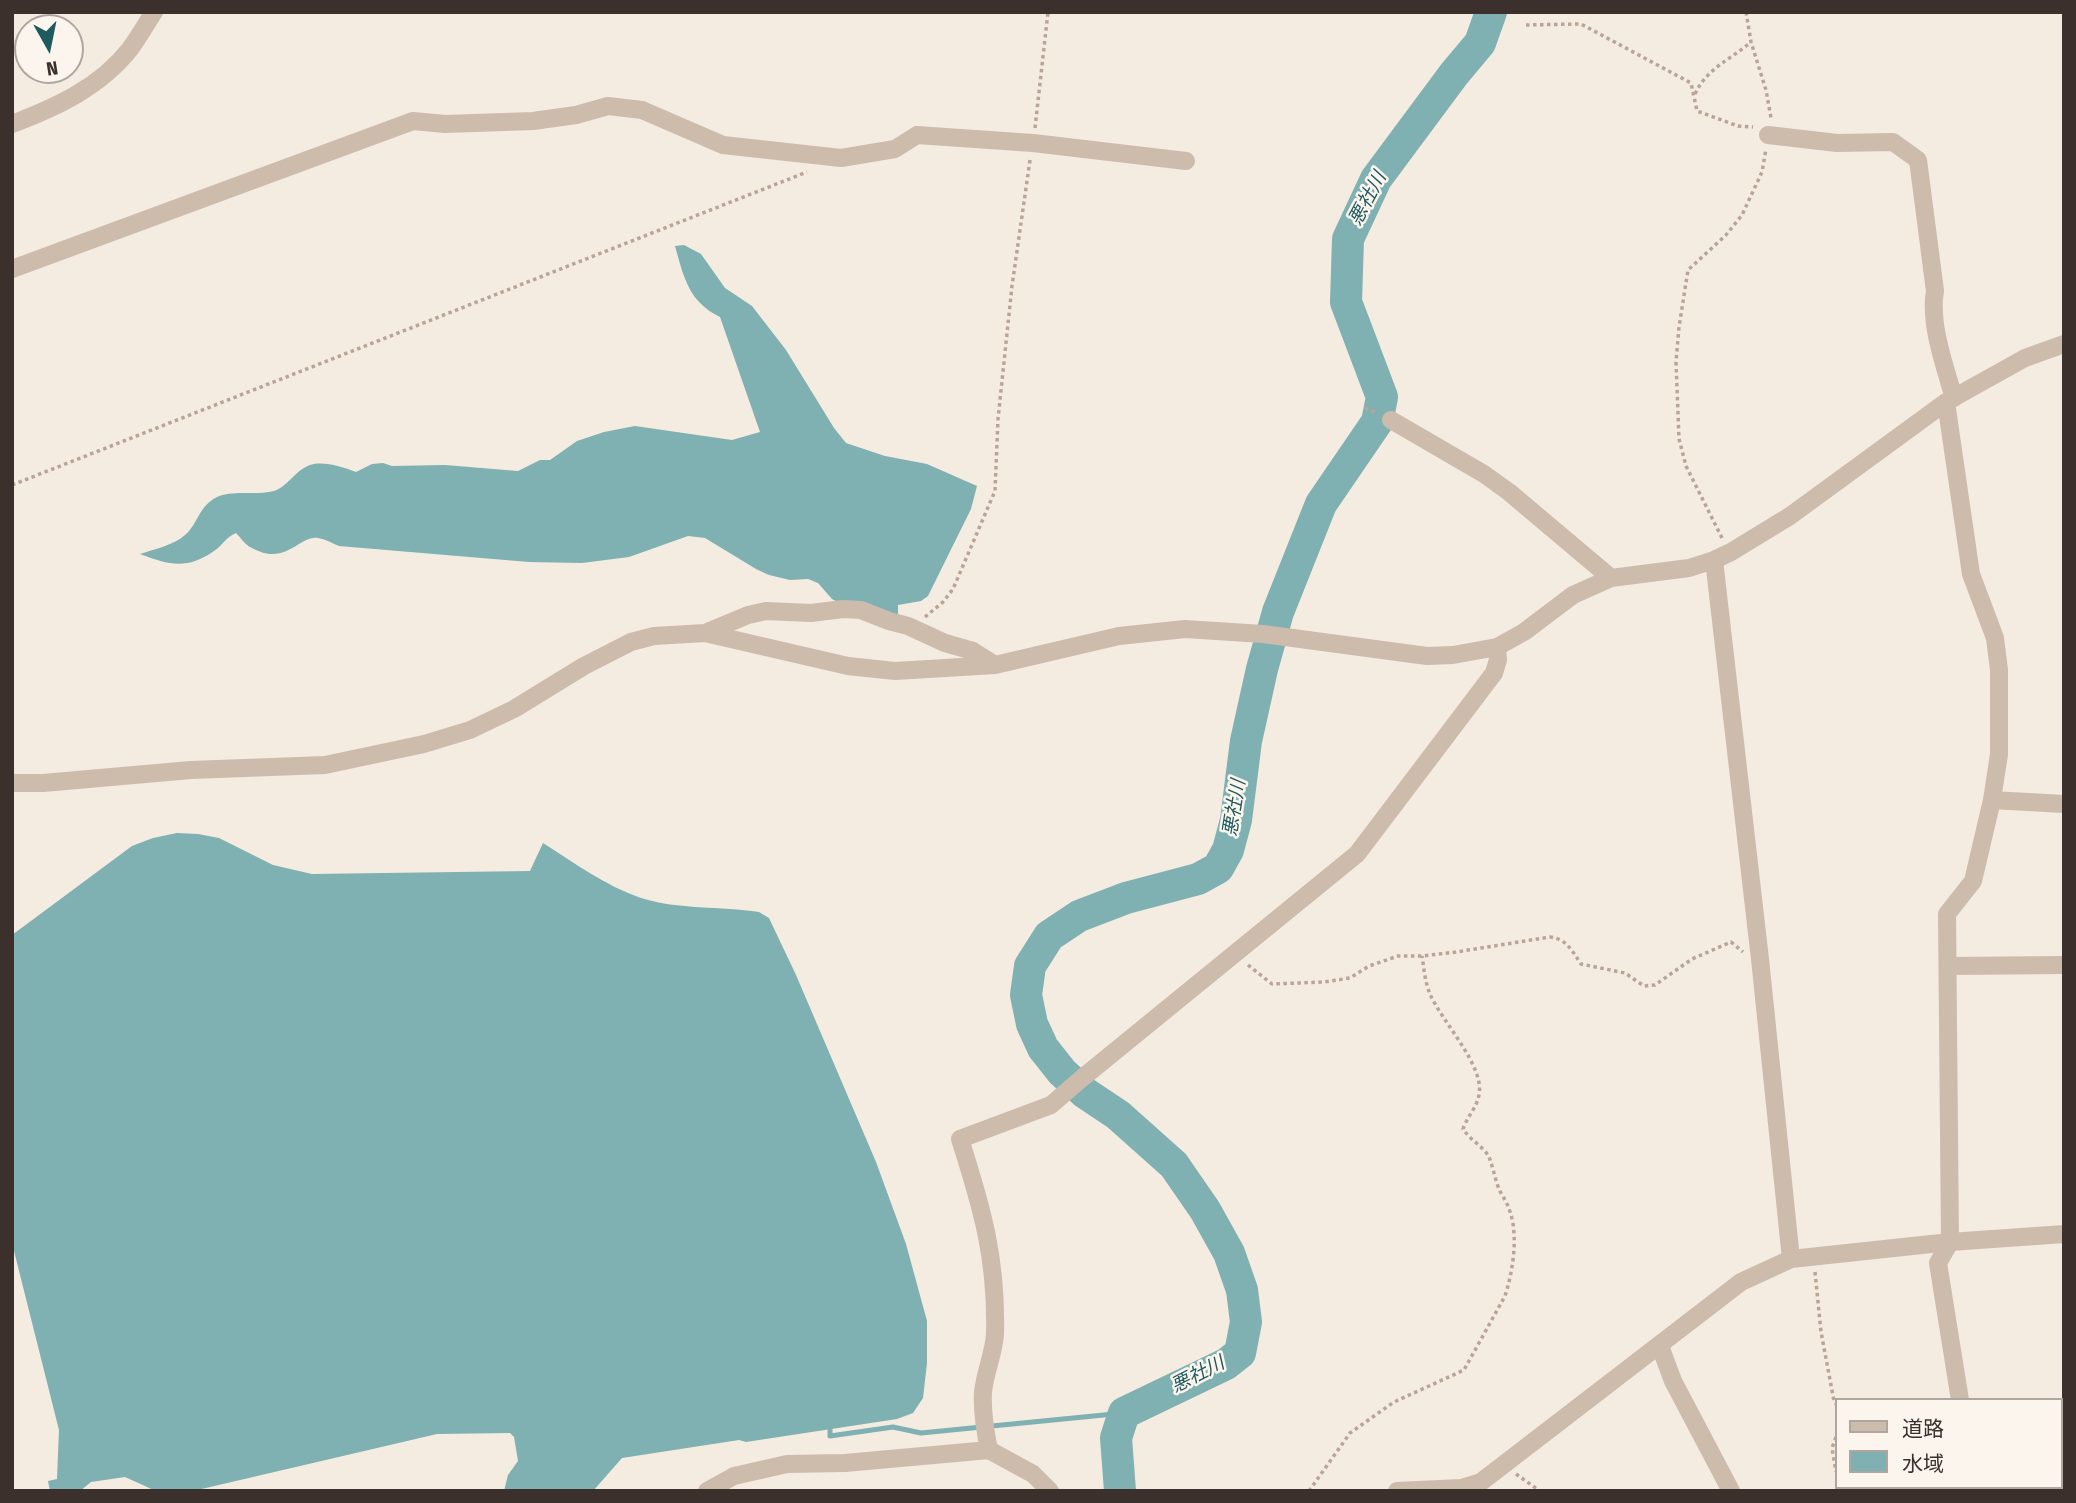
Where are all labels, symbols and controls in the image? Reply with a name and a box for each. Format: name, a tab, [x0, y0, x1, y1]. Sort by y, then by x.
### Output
north arrow	[14, 14, 84, 84]
text: N	[45, 56, 59, 81]
water label: 悪社川	[1345, 168, 1391, 230]
water label: 悪社川	[1219, 778, 1251, 838]
water label: 悪社川	[1167, 1352, 1229, 1398]
legend	[1834, 1398, 2062, 1489]
text: 道路	[1902, 1416, 1944, 1442]
text: 水域	[1902, 1451, 1944, 1477]

